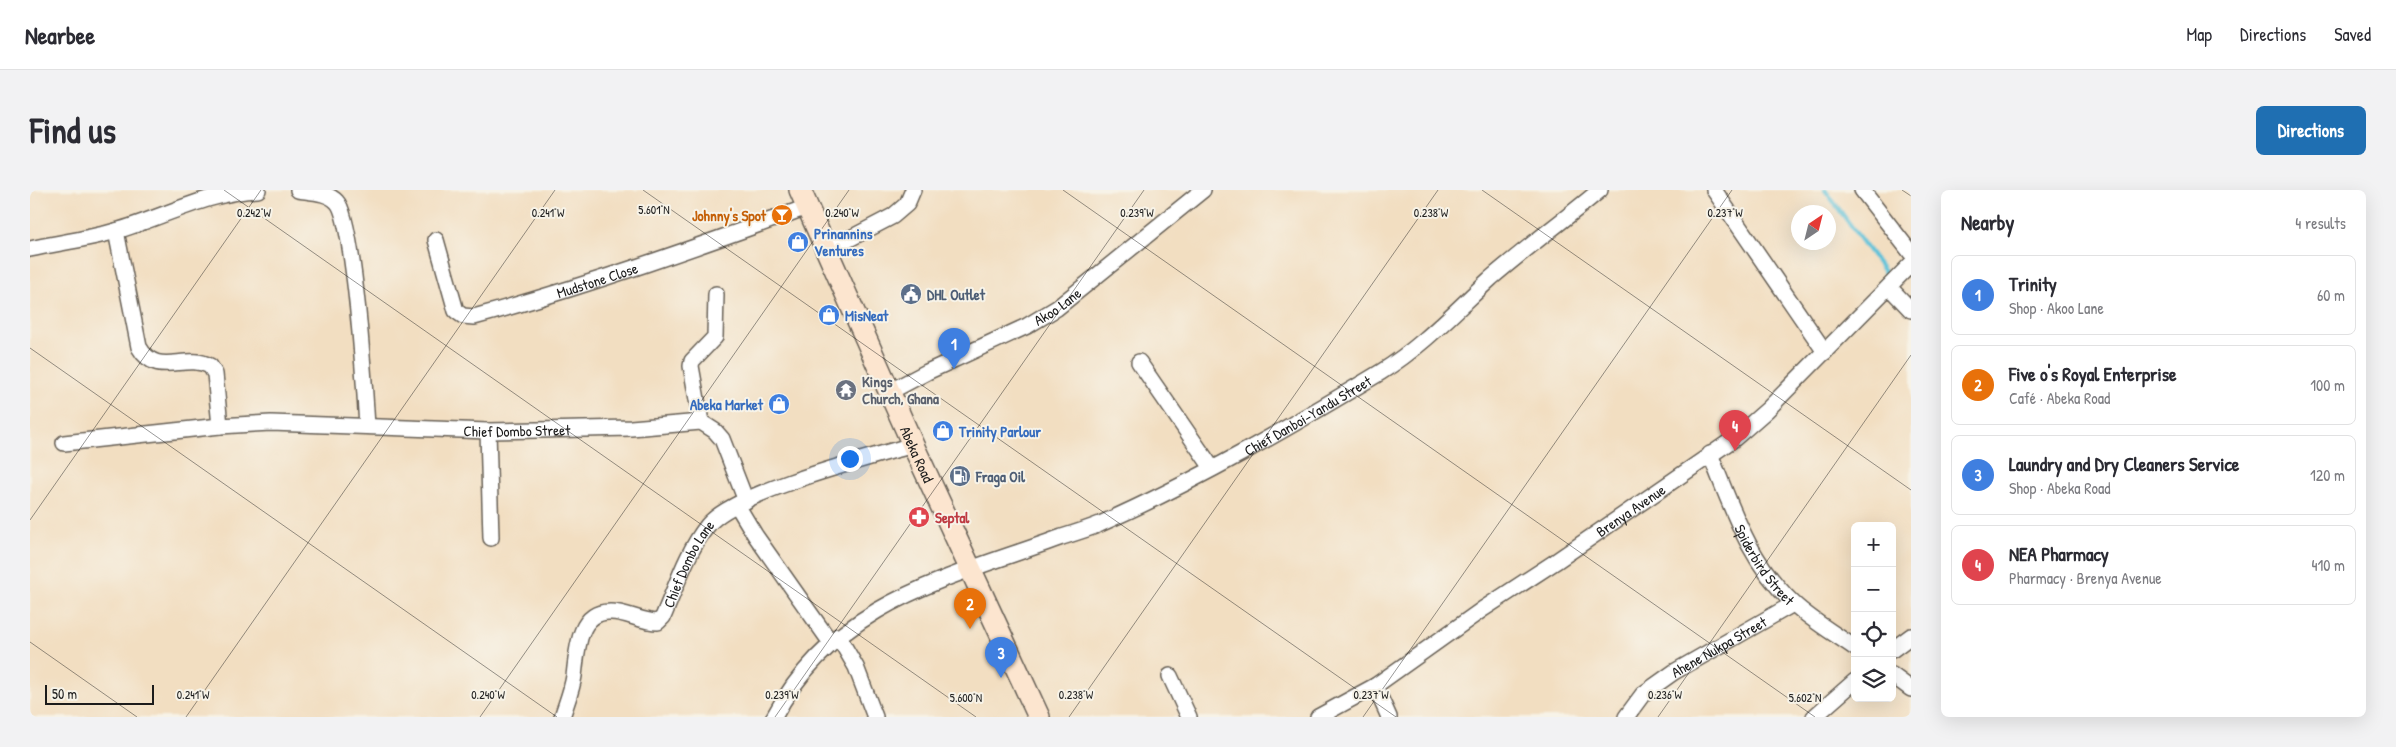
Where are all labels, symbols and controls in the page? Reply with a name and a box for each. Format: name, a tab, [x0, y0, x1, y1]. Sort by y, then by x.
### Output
text: Nearbee	[25, 19, 95, 51]
text: Map	[2187, 22, 2212, 47]
text: Directions	[2240, 22, 2306, 47]
text: Saved	[2334, 22, 2371, 47]
button: Directions	[2256, 106, 2366, 155]
text: Find us	[30, 107, 116, 154]
text: 5.601°N	[638, 201, 670, 218]
bar icon: Johnny's Spot	[770, 203, 794, 227]
text: 0.242°W	[237, 204, 272, 221]
text: 0.241°W	[532, 204, 565, 221]
text: 0.240°W	[825, 204, 859, 221]
text: 0.239°W	[1120, 204, 1154, 221]
text: 0.238°W	[1414, 204, 1449, 221]
text: 0.237°W	[1707, 204, 1743, 221]
place label: Johnny's Spot	[692, 205, 767, 227]
north arrow	[1791, 205, 1836, 250]
text: Nearby	[1961, 208, 2014, 237]
text: 4 results	[2295, 212, 2346, 234]
place label: Prinannins Ventures	[814, 223, 873, 261]
shop icon: Prinannins Ventures	[786, 230, 810, 254]
street label: Mudstone Close	[554, 257, 640, 303]
text: Trinity	[2009, 271, 2057, 297]
public building icon: DHL Outlet	[899, 282, 923, 306]
street label: Akoo Lane	[1030, 282, 1085, 330]
place label: DHL Outlet	[927, 284, 986, 305]
text: 1	[1975, 284, 1981, 306]
text: 60 m	[2317, 284, 2345, 306]
text: Shop · Akoo Lane	[2009, 297, 2104, 319]
shop icon: MisNeat	[817, 303, 841, 327]
place label: MisNeat	[845, 305, 889, 326]
pin: 1	[938, 328, 970, 369]
text: Five o's Royal Enterprise	[2009, 361, 2177, 387]
street label: Chief Danboi-Yandu Street	[1240, 369, 1376, 460]
place label: Kings Church, Ghana	[862, 371, 939, 409]
text: 2	[1974, 374, 1982, 396]
text: 100 m	[2310, 374, 2345, 396]
temple icon: Kings Church, Ghana	[834, 378, 858, 402]
text: Café · Abeka Road	[2009, 387, 2110, 409]
shop icon: Abeka Market	[767, 392, 791, 416]
place label: Abeka Market	[690, 394, 764, 415]
pin: 4	[1719, 410, 1751, 451]
street label: Chief Dombo Street	[463, 419, 571, 442]
shop icon: Trinity Parlour	[931, 419, 955, 443]
place label: Trinity Parlour	[958, 421, 1041, 443]
street label: Abeka Road	[895, 423, 939, 486]
your location	[837, 446, 863, 472]
text: Laundry and Dry Cleaners Service	[2009, 451, 2239, 477]
fuel station icon: Fraga Oil	[948, 464, 972, 488]
text: 3	[1974, 464, 1982, 486]
text: 120 m	[2310, 464, 2345, 486]
place label: Fraga Oil	[975, 466, 1026, 488]
text: Shop · Abeka Road	[2009, 477, 2111, 499]
street label: Brenya Avenue	[1591, 479, 1669, 541]
pharmacy icon: Septal	[907, 505, 931, 529]
place label: Septal	[935, 507, 970, 529]
street label: Chief Dombo Lane	[658, 515, 719, 611]
street label: Spiderbird Street	[1730, 521, 1800, 610]
map controls	[1851, 522, 1896, 702]
button: +	[1851, 522, 1896, 567]
text: NEA Pharmacy	[2009, 541, 2109, 567]
text: 4	[1975, 554, 1981, 576]
text: 410 m	[2311, 554, 2345, 576]
button: −	[1851, 567, 1896, 612]
text: Pharmacy · Brenya Avenue	[2009, 567, 2162, 589]
pin: 2	[954, 588, 986, 629]
street label: Ahene Nukpa Street	[1667, 610, 1771, 682]
button: locate	[1851, 612, 1896, 657]
pin: 3	[985, 637, 1017, 678]
button: layers	[1851, 657, 1896, 702]
scale bar	[45, 682, 154, 705]
text: 50 m	[52, 684, 77, 703]
text: 0.241°W	[177, 686, 210, 703]
text: 0.240°W	[471, 686, 505, 703]
text: 0.239°W	[765, 686, 799, 703]
text: 0.238°W	[1059, 686, 1094, 703]
text: 0.237°W	[1353, 686, 1389, 703]
text: 0.236°W	[1648, 686, 1683, 703]
text: 5.600°N	[950, 689, 982, 706]
text: 5.602°N	[1789, 689, 1821, 706]

